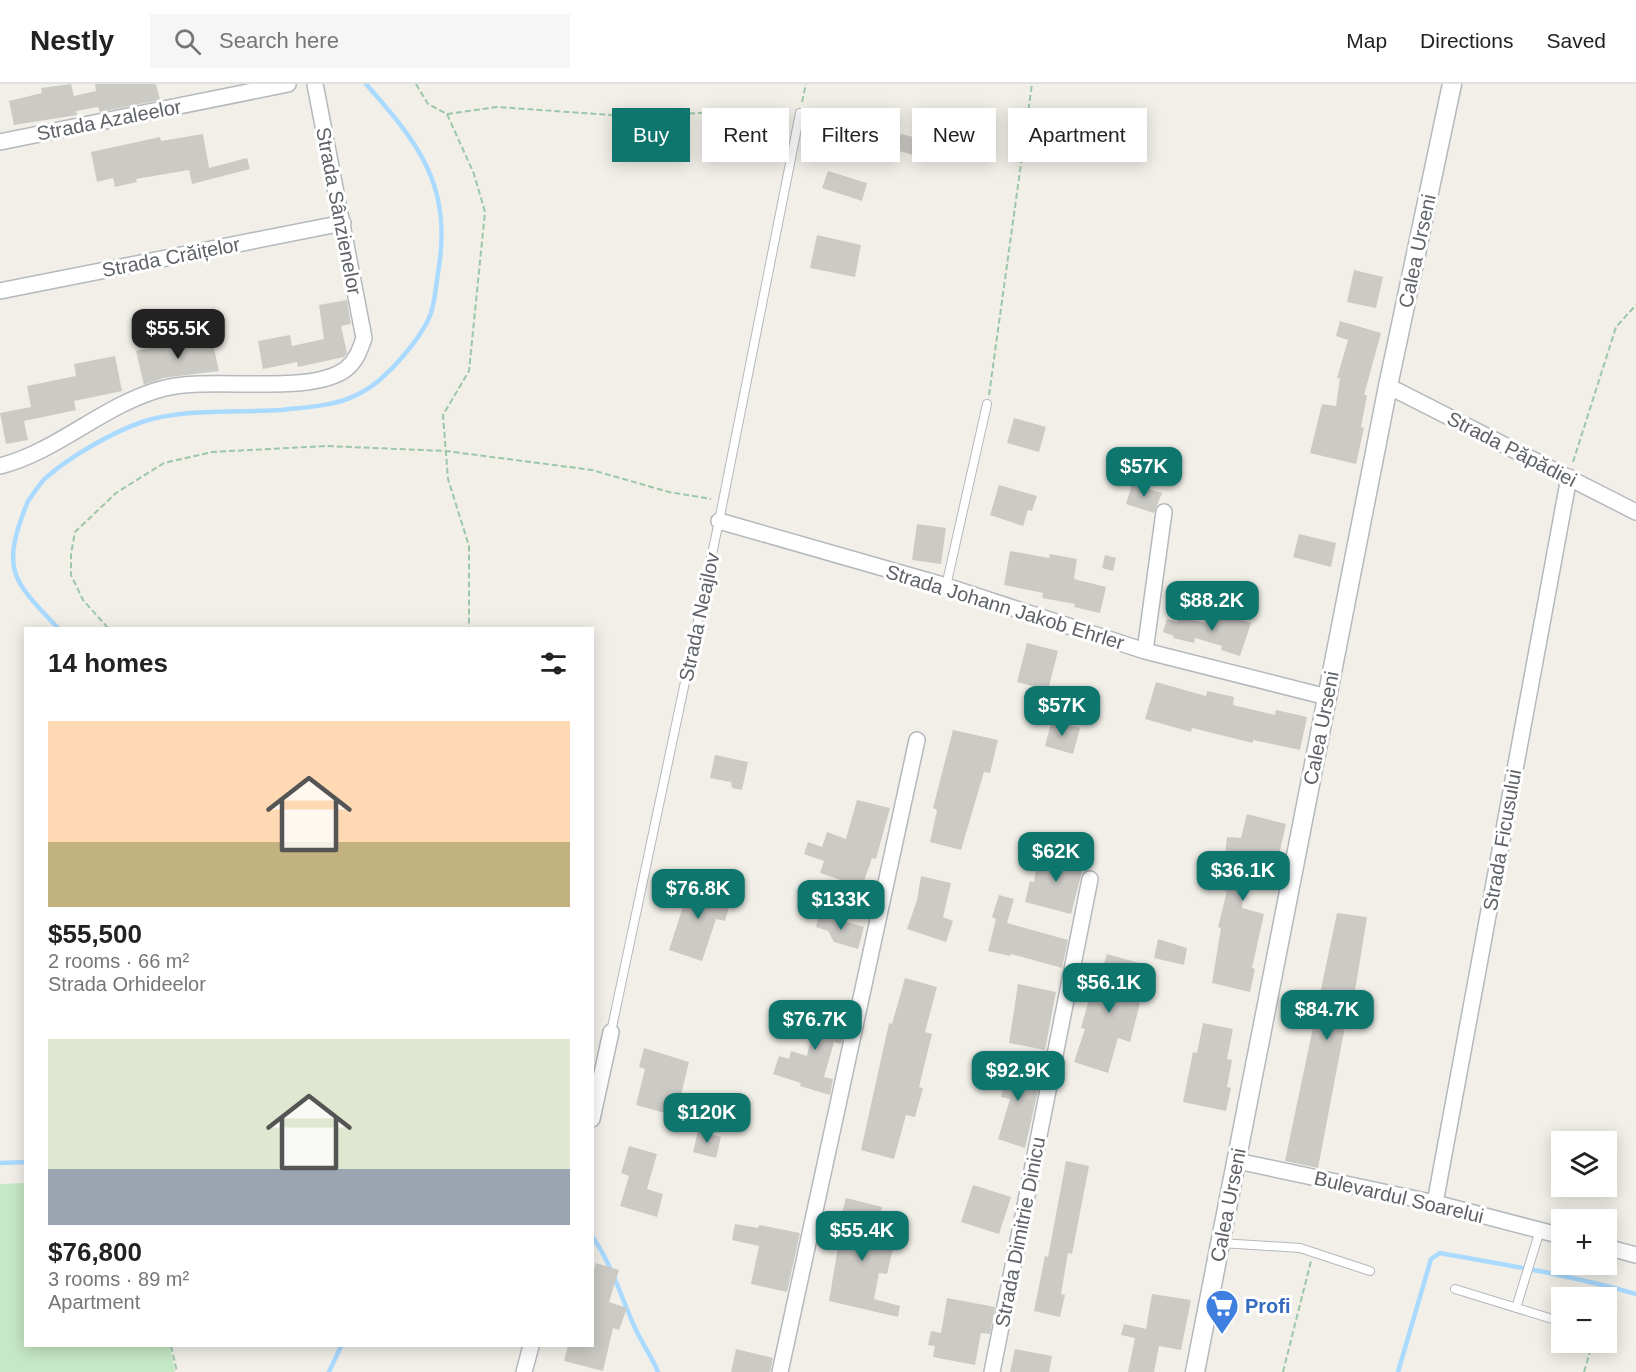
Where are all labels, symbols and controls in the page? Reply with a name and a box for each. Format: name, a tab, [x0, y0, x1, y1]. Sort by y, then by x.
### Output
search box	[150, 14, 570, 68]
text: Nestly	[30, 25, 114, 56]
icon: search	[171, 25, 204, 58]
text: Search here	[219, 28, 339, 53]
text: Map	[1346, 29, 1387, 52]
text: Directions	[1420, 29, 1513, 52]
text: Saved	[1546, 29, 1606, 52]
street label: Strada Azaleelor	[35, 95, 183, 145]
chip: Buy	[612, 108, 690, 162]
chip: Rent	[702, 108, 789, 162]
chip: Filters	[801, 108, 900, 162]
chip: New	[912, 108, 996, 162]
chip: Apartment	[1008, 108, 1147, 162]
street label: Strada Sânzienelor	[312, 125, 366, 297]
street label: Calea Urseni	[1394, 192, 1440, 310]
street label: Strada Crăițelor	[100, 233, 242, 281]
pin: $55.5K	[129, 309, 227, 360]
text: $55.5K	[146, 317, 210, 339]
street label: Strada Păpădiei	[1444, 407, 1580, 491]
pin: $57K	[1108, 447, 1180, 498]
text: $57K	[1120, 455, 1168, 477]
street label: Strada Neajlov	[675, 551, 723, 683]
street label: Strada Johann Jakob Ehrler	[883, 560, 1127, 654]
pin: $88.2K	[1163, 581, 1261, 632]
text: $88.2K	[1180, 589, 1244, 611]
icon: filters	[537, 647, 570, 680]
text: 14 homes	[48, 648, 168, 678]
street label: Calea Urseni	[1299, 669, 1343, 787]
pin: $57K	[1026, 686, 1098, 737]
text: $57K	[1038, 694, 1086, 716]
icon: home	[255, 760, 363, 868]
street label: Strada Ficusului	[1479, 767, 1525, 913]
pin: $62K	[1020, 832, 1092, 883]
text: $62K	[1032, 840, 1080, 862]
pin: $36.1K	[1194, 851, 1292, 902]
text: $36.1K	[1211, 859, 1275, 881]
pin: $76.8K	[649, 869, 747, 920]
text: $76.8K	[666, 877, 730, 899]
pin: $133K	[799, 880, 883, 931]
text: $133K	[812, 888, 870, 910]
text: $55,500	[48, 919, 142, 949]
text: 2 rooms · 66 m²	[48, 950, 189, 972]
pin: $56.1K	[1060, 963, 1158, 1014]
text: $56.1K	[1077, 971, 1141, 993]
text: Strada Orhideelor	[48, 973, 206, 995]
pin: $84.7K	[1278, 990, 1376, 1041]
text: $84.7K	[1295, 998, 1359, 1020]
pin: $76.7K	[766, 1000, 864, 1051]
text: $76.7K	[783, 1008, 847, 1030]
pin: $92.9K	[969, 1051, 1067, 1102]
text: $92.9K	[986, 1059, 1050, 1081]
icon: home	[255, 1078, 363, 1186]
pin: $120K	[665, 1093, 749, 1144]
text: $120K	[678, 1101, 736, 1123]
map controls	[1551, 1131, 1617, 1353]
button: layers	[1551, 1131, 1617, 1197]
street label: Strada Dimitrie Dinicu	[991, 1135, 1049, 1329]
street label: Calea Urseni	[1206, 1146, 1250, 1264]
street label: Bulevardul Soarelui	[1312, 1167, 1486, 1227]
button: +	[1551, 1209, 1617, 1275]
pin: $55.4K	[813, 1211, 911, 1262]
text: $55.4K	[830, 1219, 894, 1241]
text: $76,800	[48, 1237, 142, 1267]
text: 3 rooms · 89 m²	[48, 1268, 189, 1290]
button: −	[1551, 1287, 1617, 1353]
supermarket icon: Profi	[1204, 1288, 1240, 1335]
text: Apartment	[48, 1291, 140, 1313]
place label: Profi	[1245, 1295, 1291, 1317]

